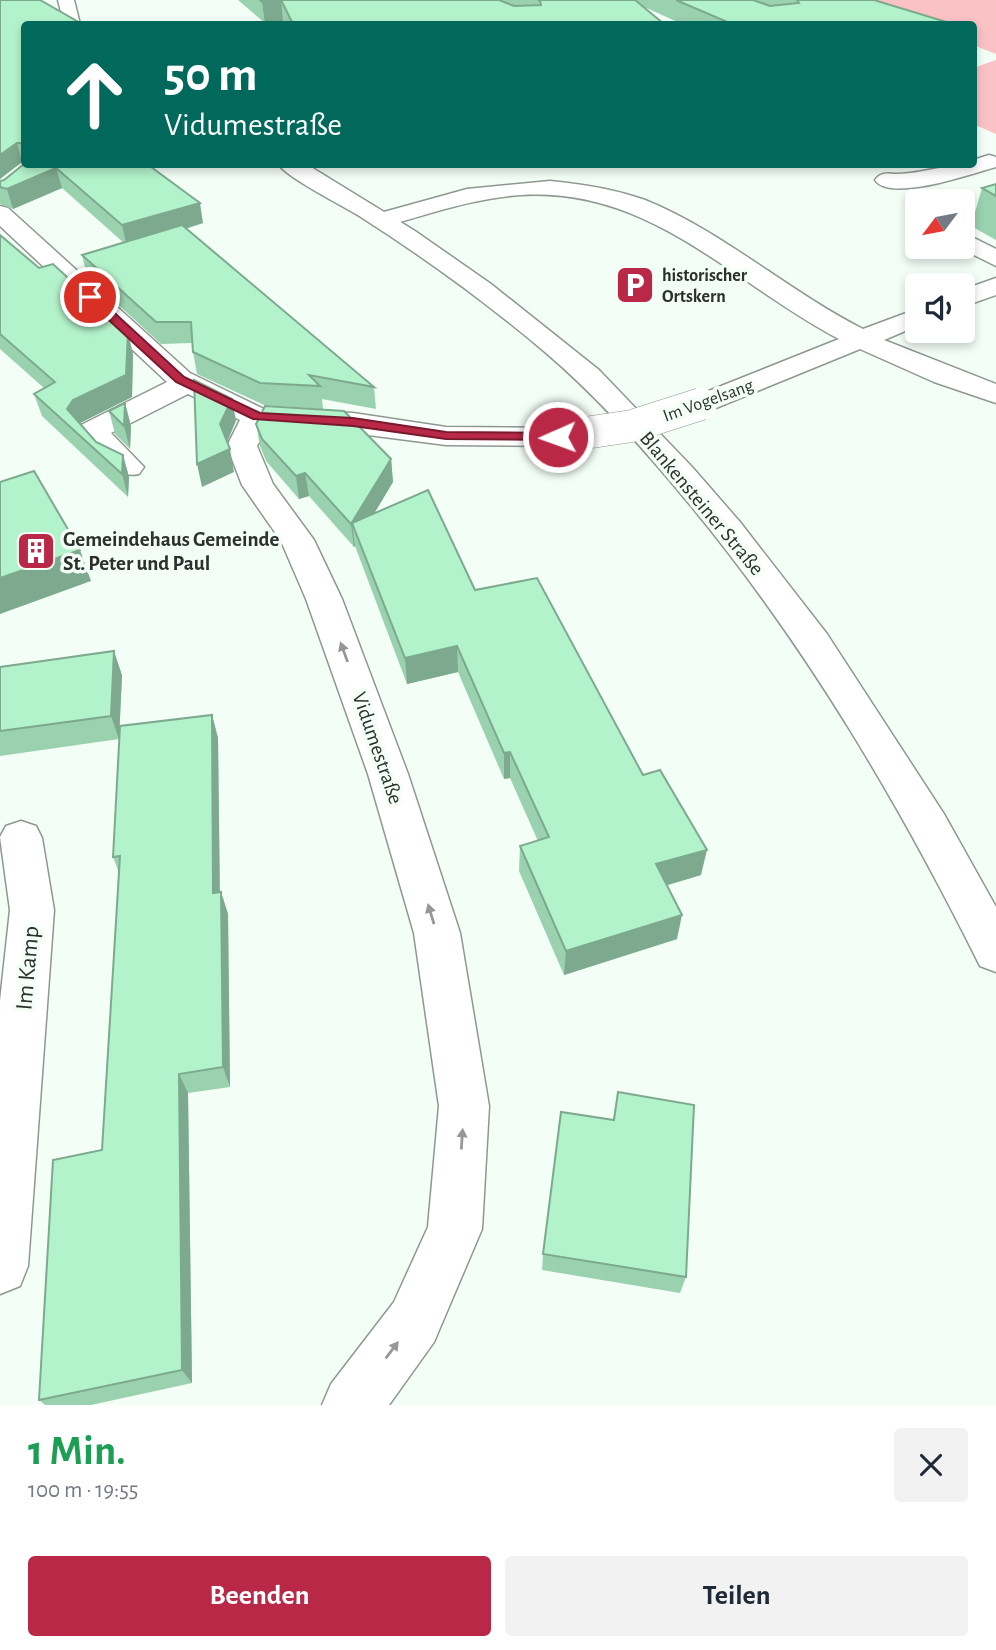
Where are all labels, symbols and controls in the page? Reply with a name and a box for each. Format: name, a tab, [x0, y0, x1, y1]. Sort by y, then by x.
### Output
icon: ahead	[49, 49, 140, 140]
text: 50 m	[164, 51, 258, 100]
text: Vidumestraße	[164, 109, 342, 141]
north arrow	[905, 189, 975, 259]
map controls	[905, 189, 975, 343]
parking icon: historischer Ortskern	[614, 264, 656, 306]
pin	[60, 267, 120, 327]
place label: historischer Ortskern	[662, 267, 748, 306]
button: sound	[905, 273, 975, 343]
icon: arrive	[71, 278, 109, 316]
street label: Im Vogelsang	[661, 376, 756, 426]
position arrow	[521, 400, 595, 474]
street label: Blankensteiner Straße	[636, 427, 768, 579]
place label: Gemeindehaus Gemeinde St. Peter und Paul	[63, 529, 280, 574]
building icon: Gemeindehaus Gemeinde St. Peter und Paul	[15, 530, 57, 572]
one-way arrow	[338, 642, 349, 663]
street label: Vidumestraße	[349, 690, 406, 807]
one-way arrow	[426, 904, 436, 925]
street label: Im Kamp	[12, 925, 44, 1011]
one-way arrow	[456, 1128, 467, 1150]
one-way arrow	[385, 1341, 399, 1359]
button: close	[894, 1428, 968, 1502]
text: 1 Min.	[28, 1430, 126, 1472]
text: 100 m · 19:55	[28, 1479, 138, 1502]
button: Beenden	[28, 1556, 491, 1636]
button: Teilen	[505, 1556, 968, 1636]

